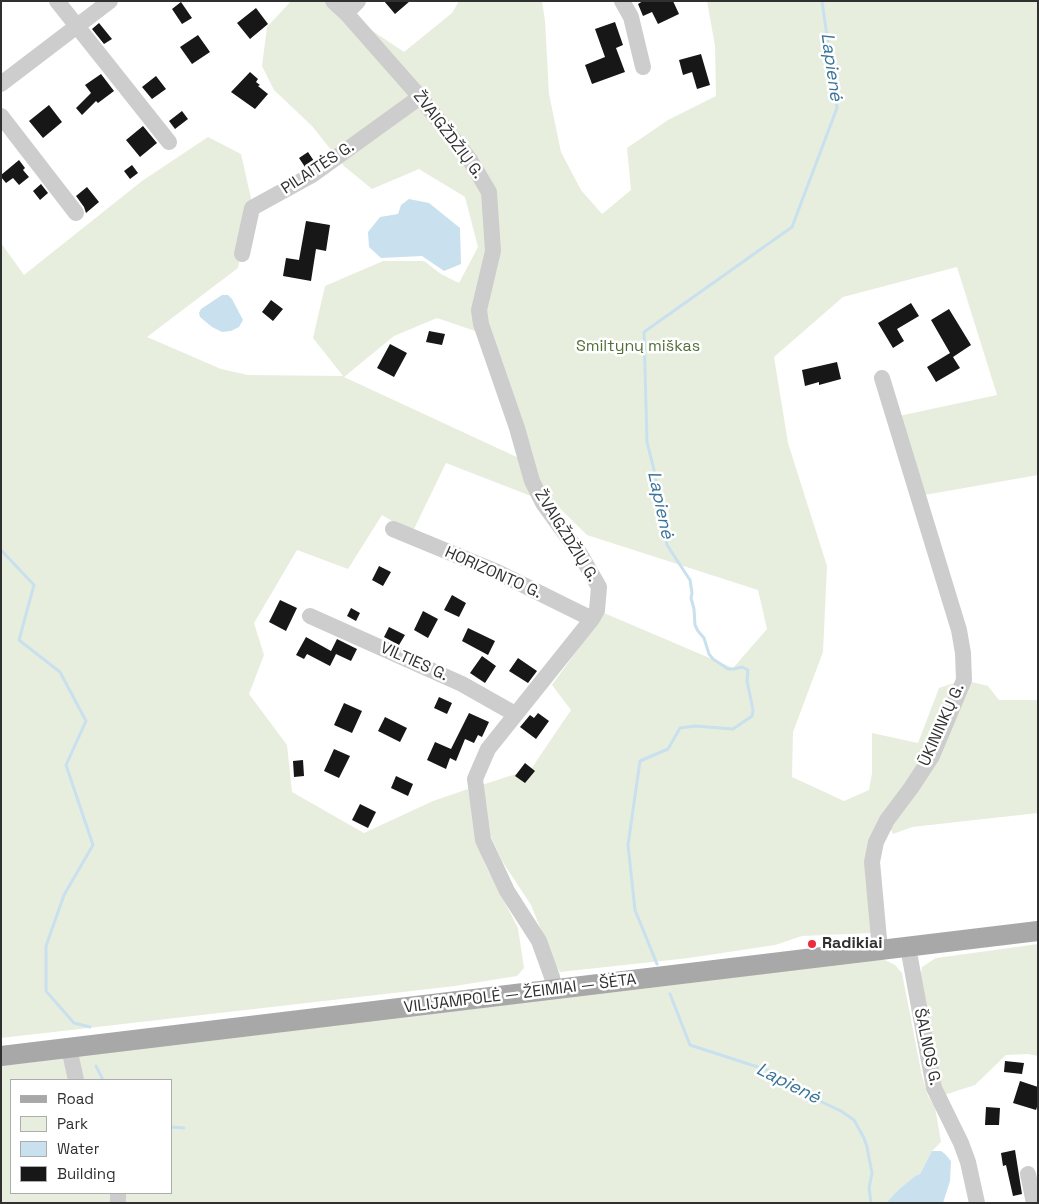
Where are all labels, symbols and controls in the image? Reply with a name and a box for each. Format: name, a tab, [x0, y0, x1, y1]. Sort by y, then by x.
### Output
water label: Lapienė	[816, 32, 846, 102]
street label: ŽVAIGŽDŽIŲ G.	[409, 87, 487, 183]
street label: PILAITĖS G.	[278, 137, 358, 199]
park label: Smiltynų miškas	[576, 337, 700, 357]
water label: Lapienė	[642, 469, 678, 541]
street label: ŽVAIGŽDŽIŲ G.	[530, 486, 602, 586]
street label: HORIZONTO G.	[442, 543, 544, 603]
street label: VILTIES G.	[377, 639, 451, 685]
street label: ŪKININKŲ G.	[915, 681, 969, 769]
place label: Radikiai	[822, 934, 882, 954]
marker: Radikiai	[806, 938, 818, 950]
street label: VILIJAMPOLĖ — ŽEIMIAI — ŠĖTA	[403, 970, 637, 1018]
street label: ŠALNOS G.	[909, 1007, 945, 1087]
water label: Lapienė	[753, 1059, 823, 1109]
legend	[10, 1079, 172, 1194]
text: Road	[57, 1089, 94, 1108]
text: Park	[57, 1114, 88, 1133]
text: Water	[57, 1139, 99, 1158]
text: Building	[57, 1164, 116, 1183]

